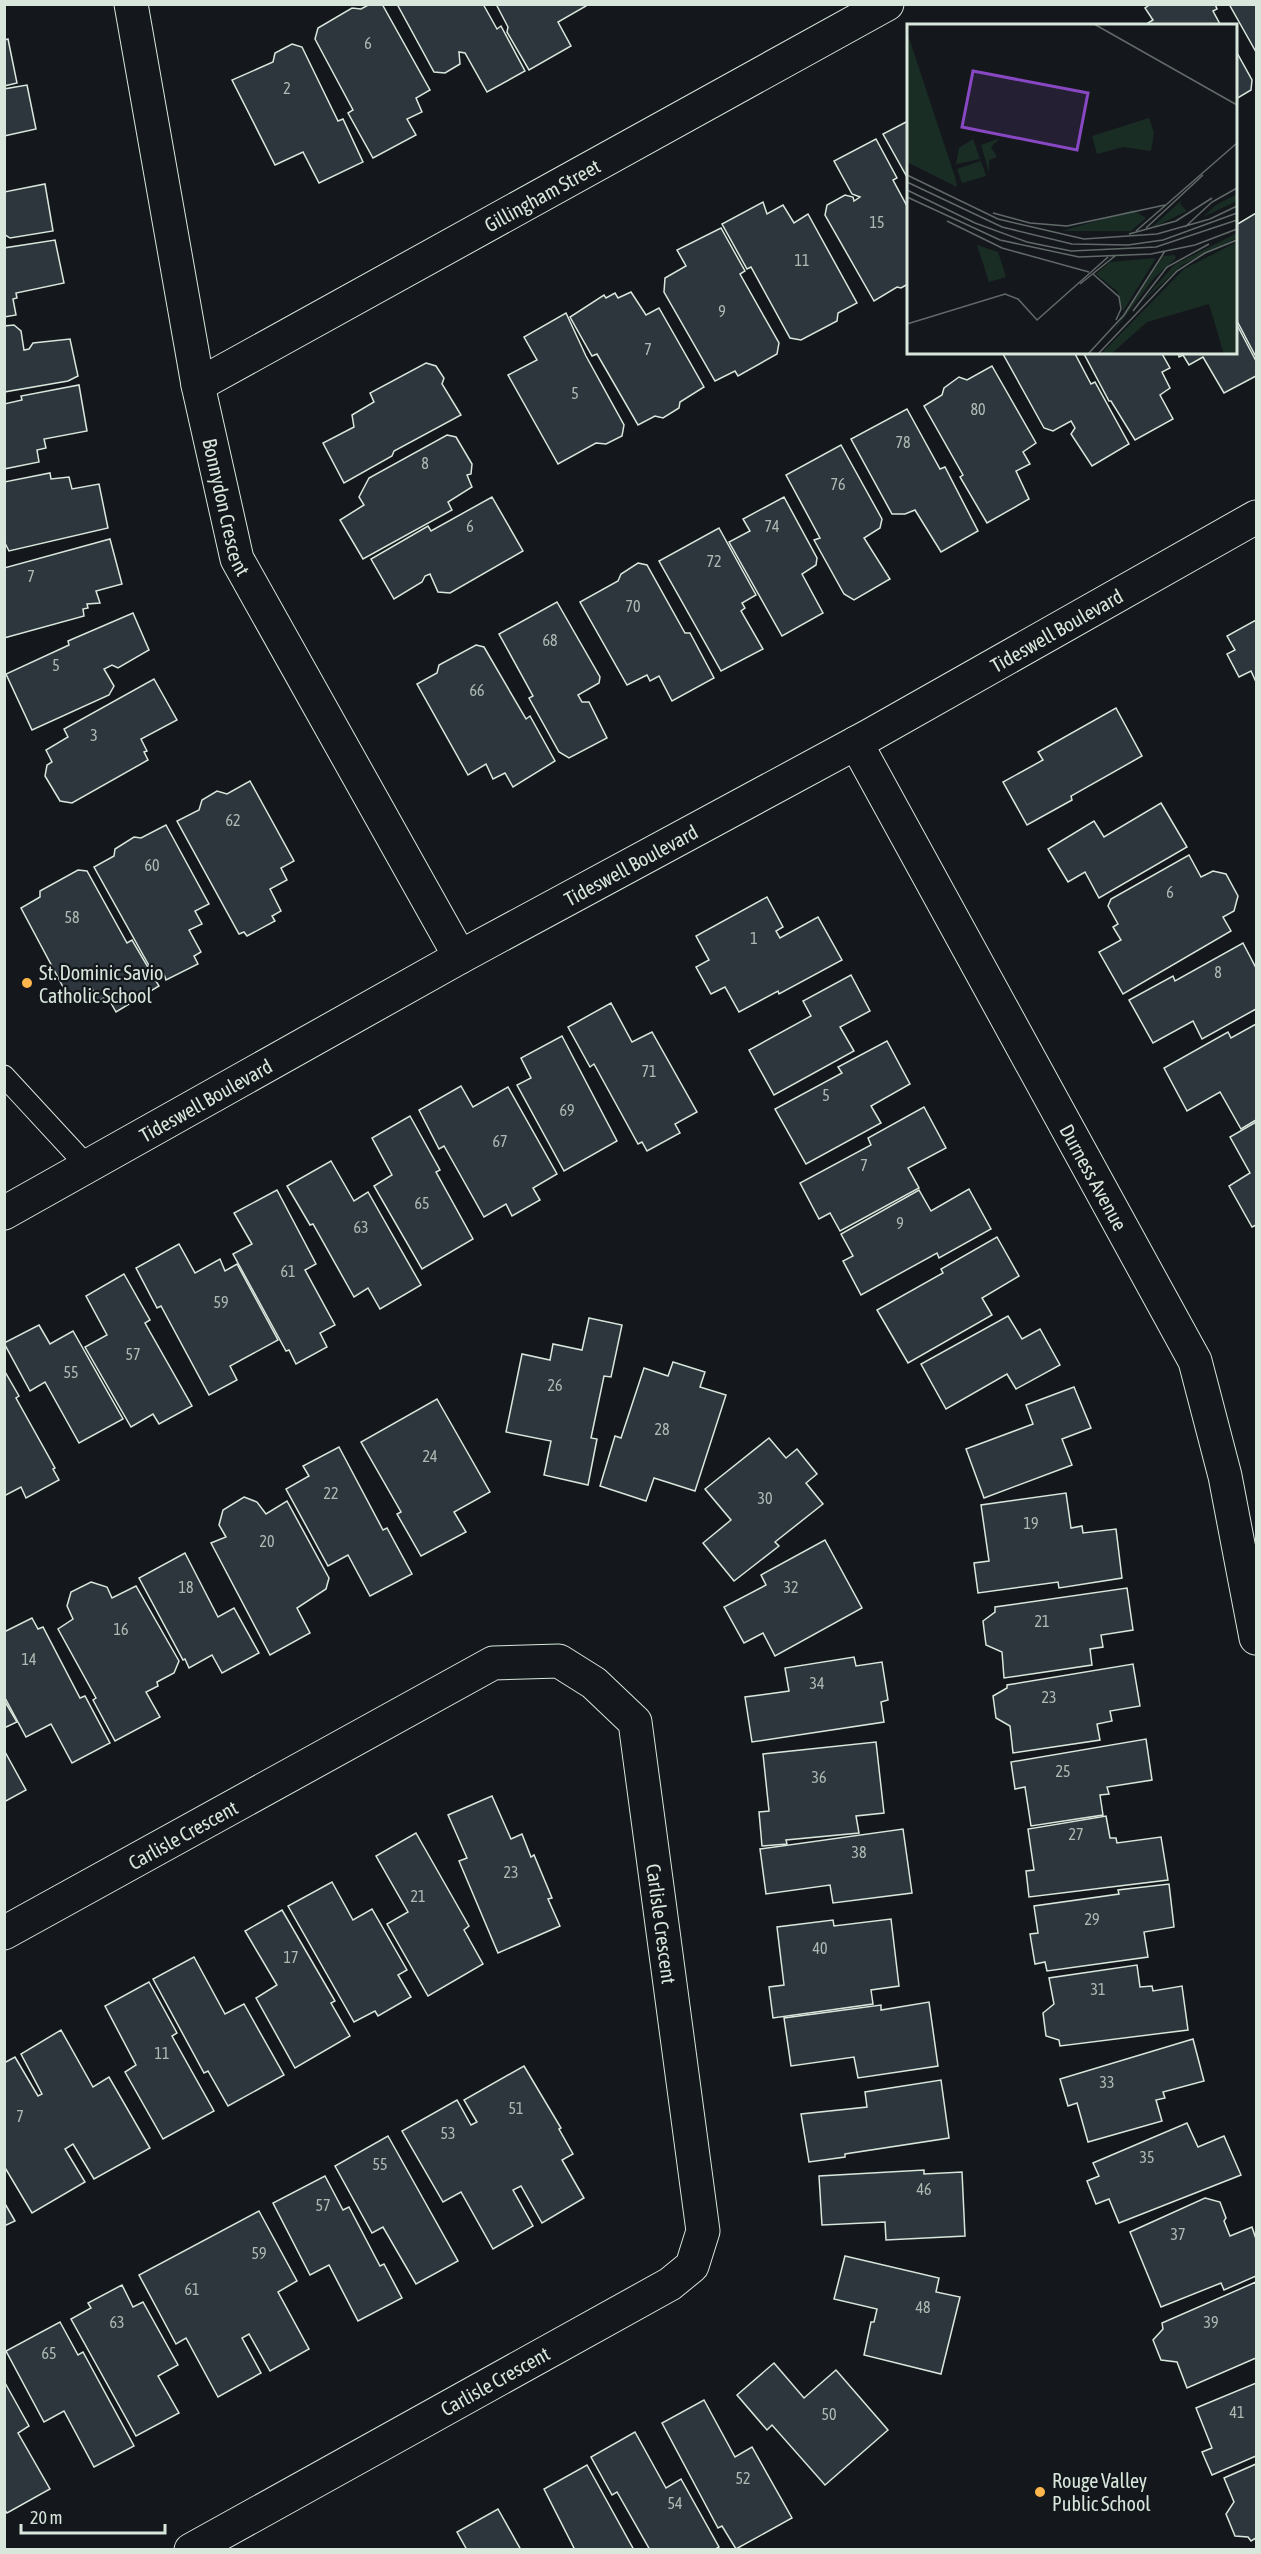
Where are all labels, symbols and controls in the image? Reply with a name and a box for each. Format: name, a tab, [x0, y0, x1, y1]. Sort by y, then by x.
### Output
inset map	[907, 24, 1237, 354]
house number: 6	[364, 34, 372, 52]
house number: 2	[283, 79, 291, 97]
street label: Gillingham Street	[480, 153, 604, 236]
house number: 15	[869, 213, 885, 231]
house number: 11	[794, 251, 810, 269]
house number: 9	[718, 302, 726, 320]
house number: 7	[644, 340, 652, 358]
house number: 5	[571, 384, 579, 402]
house number: 80	[970, 400, 986, 418]
house number: 78	[895, 433, 911, 451]
street label: Bonnydon Crescent	[199, 436, 256, 580]
house number: 8	[421, 454, 429, 472]
house number: 76	[830, 475, 846, 493]
house number: 6	[466, 517, 474, 535]
house number: 74	[764, 517, 780, 535]
house number: 72	[706, 552, 722, 570]
house number: 7	[27, 567, 35, 585]
street label: Tideswell Boulevard	[986, 584, 1126, 677]
house number: 70	[625, 597, 641, 615]
house number: 68	[542, 631, 558, 649]
house number: 5	[52, 656, 60, 674]
house number: 66	[469, 681, 485, 699]
house number: 3	[90, 726, 98, 744]
house number: 62	[225, 811, 241, 829]
street label: Tideswell Boulevard	[560, 819, 701, 910]
house number: 60	[144, 856, 160, 874]
house number: 6	[1166, 883, 1174, 901]
house number: 58	[64, 908, 80, 926]
house number: 1	[750, 929, 758, 947]
place label: St. Dominic Savio Catholic School	[39, 961, 163, 1007]
house number: 8	[1214, 963, 1222, 981]
marker: St. Dominic Savio Catholic School	[20, 976, 34, 990]
street label: Tideswell Boulevard	[135, 1054, 276, 1146]
house number: 71	[641, 1062, 657, 1080]
house number: 5	[822, 1086, 830, 1104]
house number: 69	[559, 1101, 575, 1119]
street label: Durness Avenue	[1056, 1120, 1132, 1234]
house number: 67	[492, 1132, 508, 1150]
house number: 7	[860, 1156, 868, 1174]
house number: 65	[414, 1194, 430, 1212]
house number: 9	[896, 1214, 904, 1232]
house number: 63	[353, 1218, 369, 1236]
house number: 61	[280, 1262, 296, 1280]
house number: 59	[213, 1293, 229, 1311]
house number: 57	[125, 1345, 141, 1363]
house number: 55	[63, 1363, 79, 1381]
house number: 26	[547, 1376, 563, 1394]
house number: 28	[654, 1420, 670, 1438]
house number: 24	[422, 1447, 438, 1465]
house number: 22	[323, 1484, 339, 1502]
house number: 30	[757, 1489, 773, 1507]
house number: 19	[1023, 1514, 1039, 1532]
house number: 20	[259, 1532, 275, 1550]
house number: 18	[178, 1578, 194, 1596]
house number: 32	[783, 1578, 799, 1596]
house number: 21	[1034, 1612, 1050, 1630]
house number: 16	[113, 1620, 129, 1638]
house number: 14	[21, 1650, 37, 1668]
house number: 34	[809, 1674, 825, 1692]
house number: 23	[1041, 1688, 1057, 1706]
house number: 25	[1055, 1762, 1071, 1780]
house number: 36	[811, 1768, 827, 1786]
street label: Carlisle Crescent	[124, 1795, 241, 1874]
house number: 27	[1068, 1825, 1084, 1843]
house number: 38	[851, 1843, 867, 1861]
street label: Carlisle Crescent	[643, 1862, 681, 1985]
house number: 23	[503, 1863, 519, 1881]
house number: 21	[410, 1887, 426, 1905]
house number: 29	[1084, 1910, 1100, 1928]
house number: 40	[812, 1939, 828, 1957]
house number: 17	[283, 1948, 299, 1966]
house number: 31	[1090, 1980, 1106, 1998]
house number: 11	[154, 2044, 170, 2062]
house number: 33	[1099, 2073, 1115, 2091]
house number: 51	[508, 2099, 524, 2117]
house number: 7	[16, 2107, 24, 2125]
house number: 53	[440, 2124, 456, 2142]
house number: 35	[1139, 2148, 1155, 2166]
house number: 55	[372, 2155, 388, 2173]
house number: 46	[916, 2180, 932, 2198]
house number: 57	[315, 2196, 331, 2214]
house number: 37	[1170, 2225, 1186, 2243]
house number: 59	[251, 2244, 267, 2262]
house number: 61	[184, 2280, 200, 2298]
house number: 48	[915, 2298, 931, 2316]
house number: 63	[109, 2313, 125, 2331]
house number: 39	[1203, 2313, 1219, 2331]
street label: Carlisle Crescent	[436, 2341, 554, 2420]
house number: 65	[41, 2344, 57, 2362]
house number: 41	[1229, 2403, 1245, 2421]
house number: 50	[821, 2405, 837, 2423]
house number: 52	[735, 2469, 751, 2487]
place label: Rouge Valley Public School	[1052, 2469, 1151, 2515]
marker: Rouge Valley Public School	[1033, 2485, 1047, 2499]
house number: 54	[667, 2494, 683, 2512]
scale bar	[21, 2497, 165, 2535]
text: 20 m	[30, 2507, 62, 2528]

